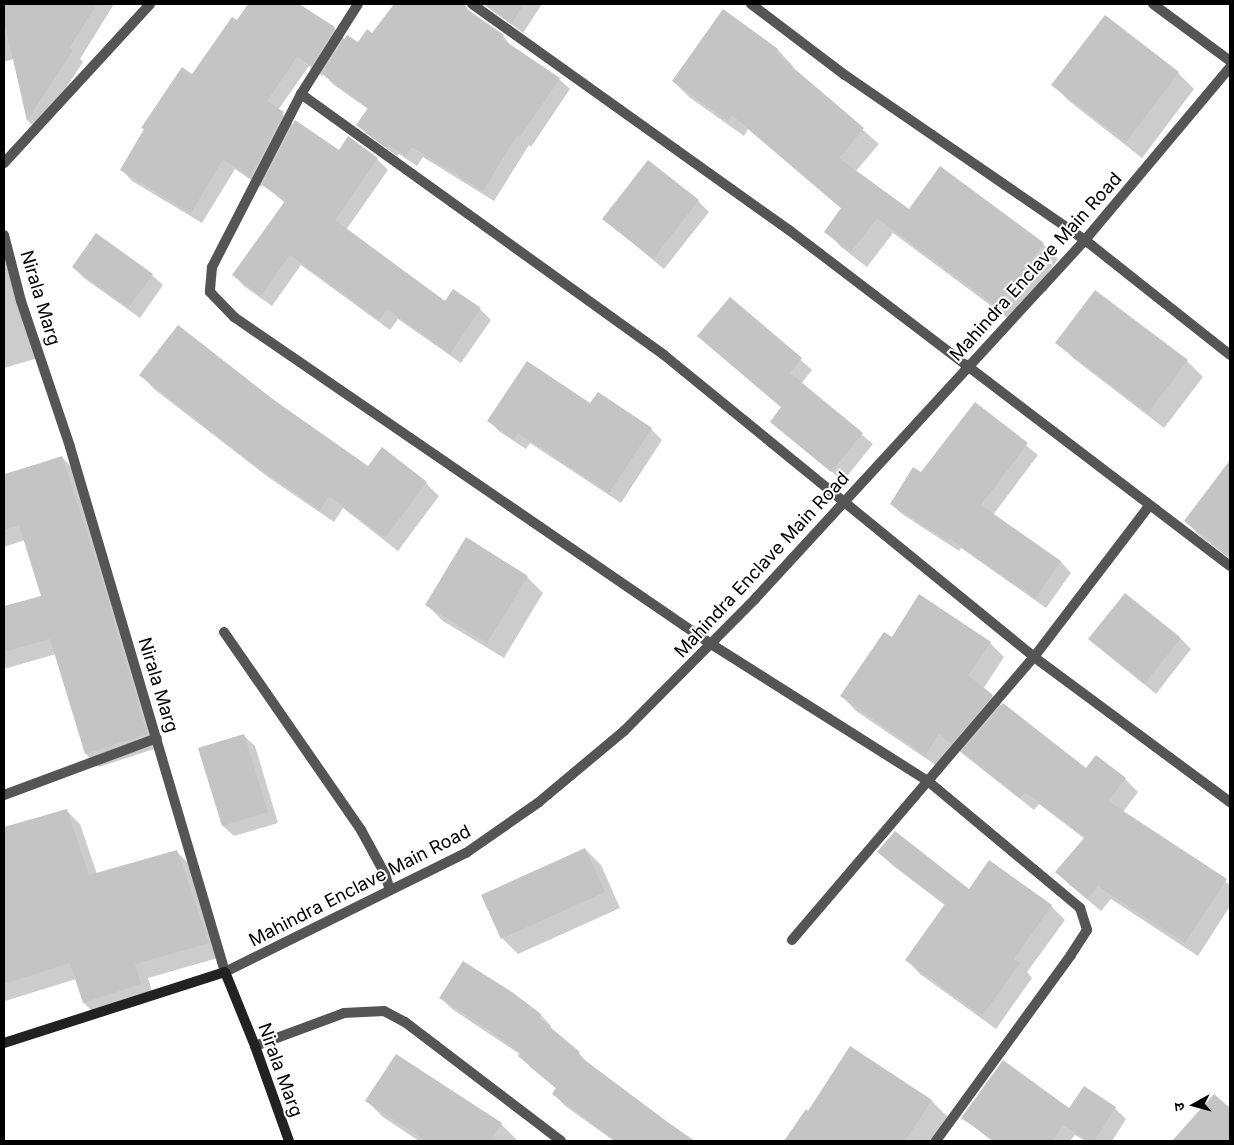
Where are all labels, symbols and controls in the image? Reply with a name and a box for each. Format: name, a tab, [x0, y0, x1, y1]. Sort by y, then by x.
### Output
street label: Mahindra Enclave Main Road	[946, 168, 1126, 366]
street label: Nirala Marg	[15, 248, 65, 348]
street label: Mahindra Enclave Main Road	[670, 468, 854, 662]
street label: Nirala Marg	[133, 635, 183, 735]
street label: Mahindra Enclave Main Road	[245, 821, 475, 951]
street label: Nirala Marg	[253, 1020, 307, 1120]
north arrow	[1169, 1080, 1219, 1130]
text: उ	[1170, 1102, 1188, 1112]

